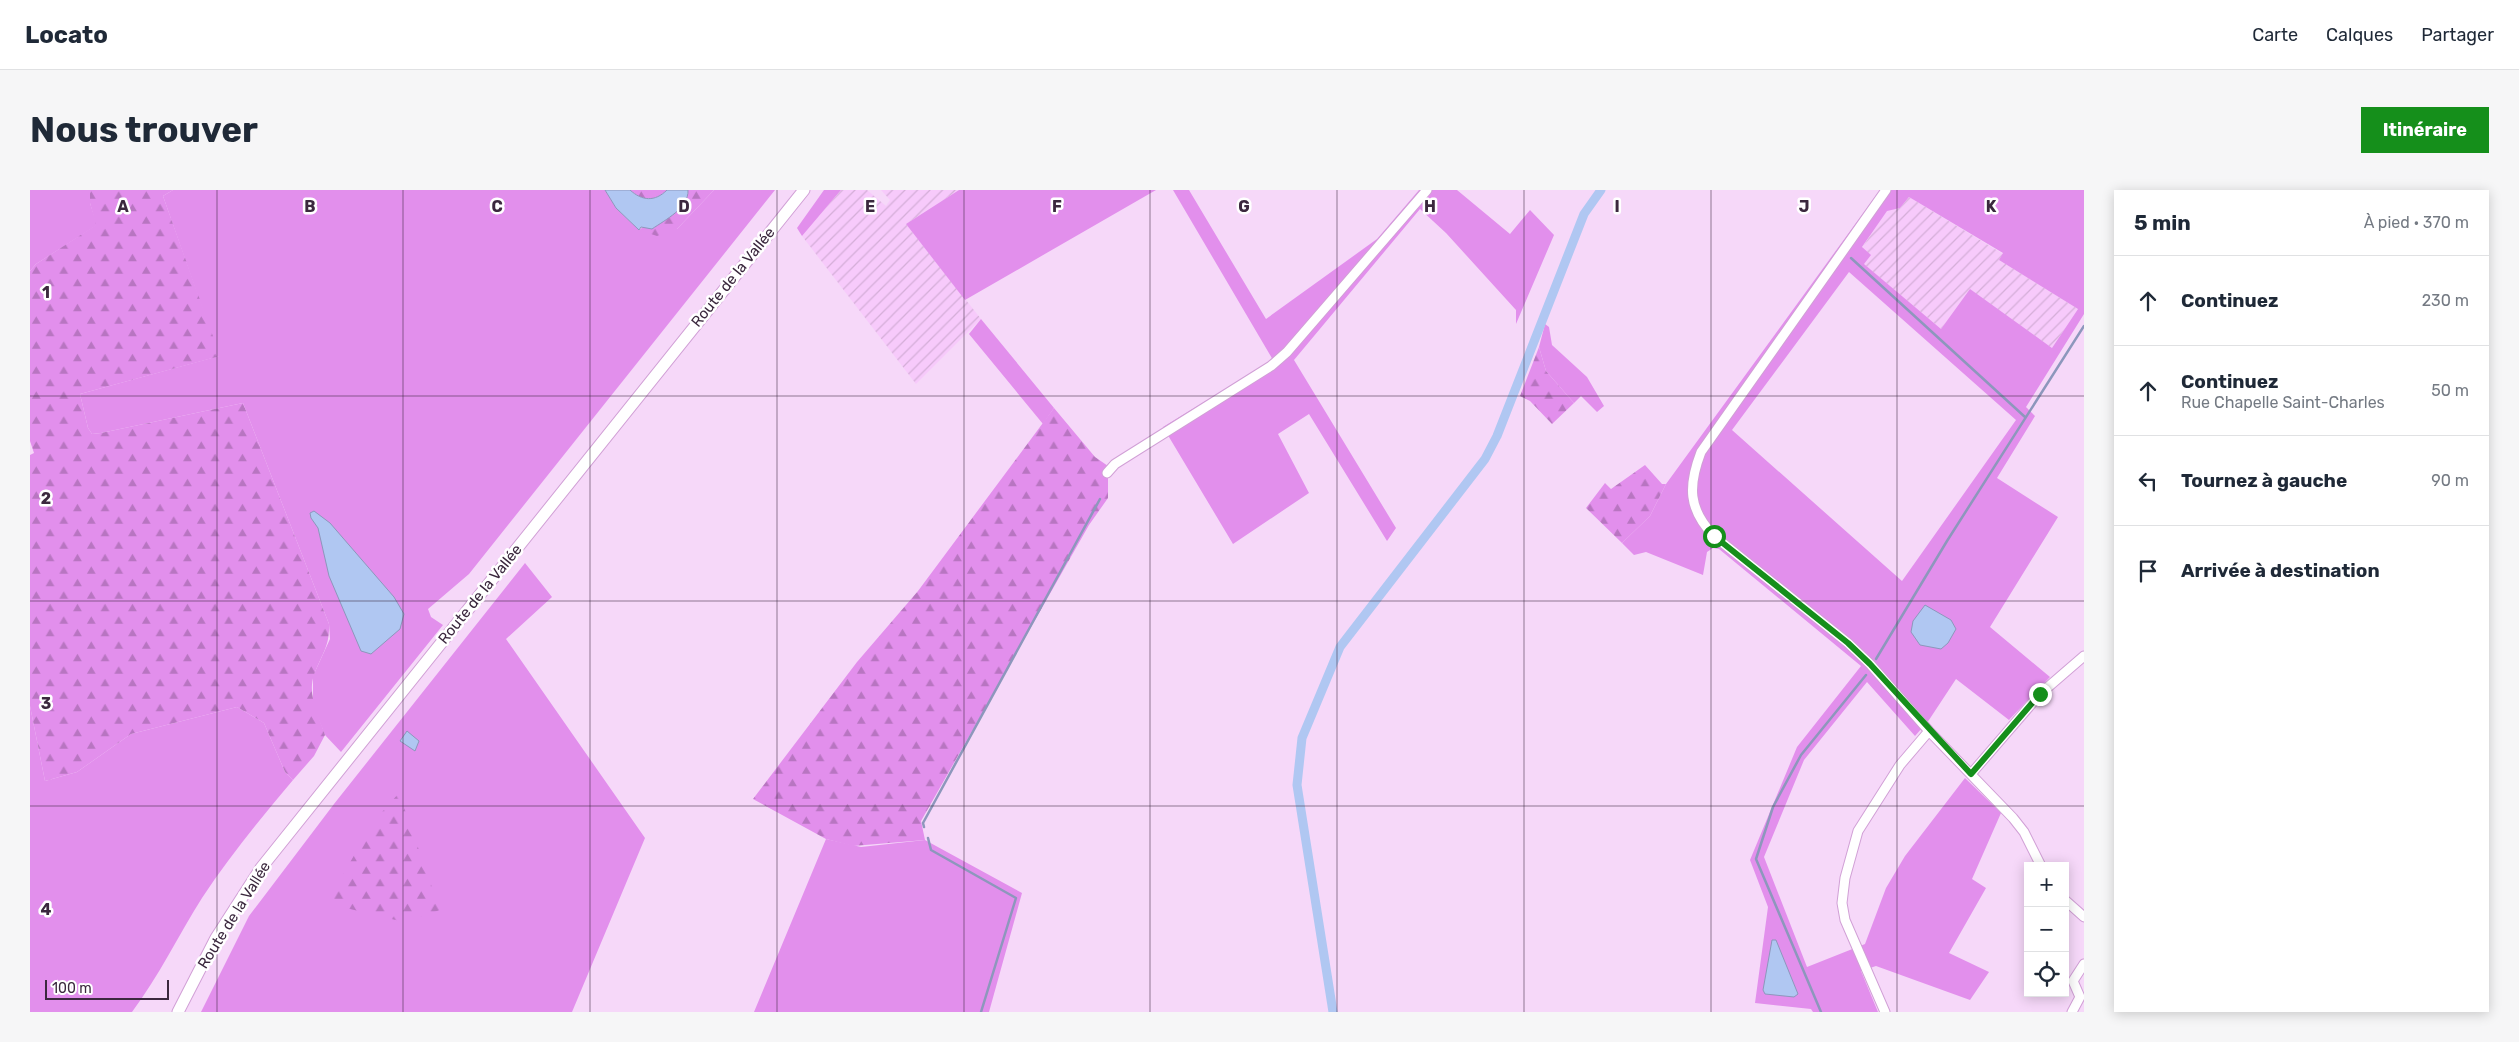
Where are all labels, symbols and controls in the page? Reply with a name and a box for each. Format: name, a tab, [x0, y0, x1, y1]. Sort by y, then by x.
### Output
text: Locato	[25, 21, 108, 49]
text: Carte	[2252, 24, 2298, 46]
text: Calques	[2326, 24, 2393, 46]
text: Partager	[2421, 24, 2494, 46]
button: Itinéraire	[2361, 107, 2489, 153]
text: Nous trouver	[30, 109, 258, 151]
text: A	[117, 197, 129, 216]
text: B	[304, 197, 316, 216]
text: C	[491, 197, 503, 216]
text: D	[678, 197, 690, 216]
text: E	[865, 197, 875, 216]
text: F	[1052, 197, 1062, 216]
text: G	[1238, 197, 1250, 216]
text: H	[1424, 197, 1436, 216]
text: I	[1614, 197, 1620, 216]
text: J	[1799, 197, 1809, 216]
text: K	[1986, 197, 1997, 216]
text: 5 min	[2134, 210, 2191, 235]
text: À pied · 370 m	[2364, 213, 2469, 232]
street label: Route de la Vallée	[687, 224, 779, 330]
text: 1	[42, 283, 50, 302]
icon: ahead	[2134, 287, 2162, 315]
text: Continuez	[2181, 289, 2279, 312]
text: 230 m	[2422, 291, 2469, 310]
text: Continuez	[2181, 370, 2279, 393]
icon: ahead	[2134, 377, 2162, 405]
text: 50 m	[2431, 381, 2469, 400]
text: Rue Chapelle Saint-Charles	[2181, 393, 2385, 412]
icon: left	[2134, 467, 2162, 495]
text: Tournez à gauche	[2181, 469, 2347, 492]
text: 90 m	[2431, 471, 2469, 490]
text: 2	[41, 489, 51, 508]
route start	[1703, 525, 1726, 548]
street label: Route de la Vallée	[434, 541, 526, 647]
icon: arrive	[2134, 557, 2162, 585]
text: Arrivée à destination	[2181, 559, 2380, 582]
route end	[2029, 683, 2052, 706]
text: 3	[41, 694, 51, 713]
street label: Route de la Vallée	[194, 858, 274, 972]
map controls	[2024, 862, 2069, 997]
button: +	[2024, 862, 2069, 907]
text: 4	[41, 900, 52, 919]
button: −	[2024, 907, 2069, 952]
button: locate	[2024, 952, 2069, 997]
scale bar	[45, 977, 169, 1000]
text: 100 m	[52, 980, 92, 997]

